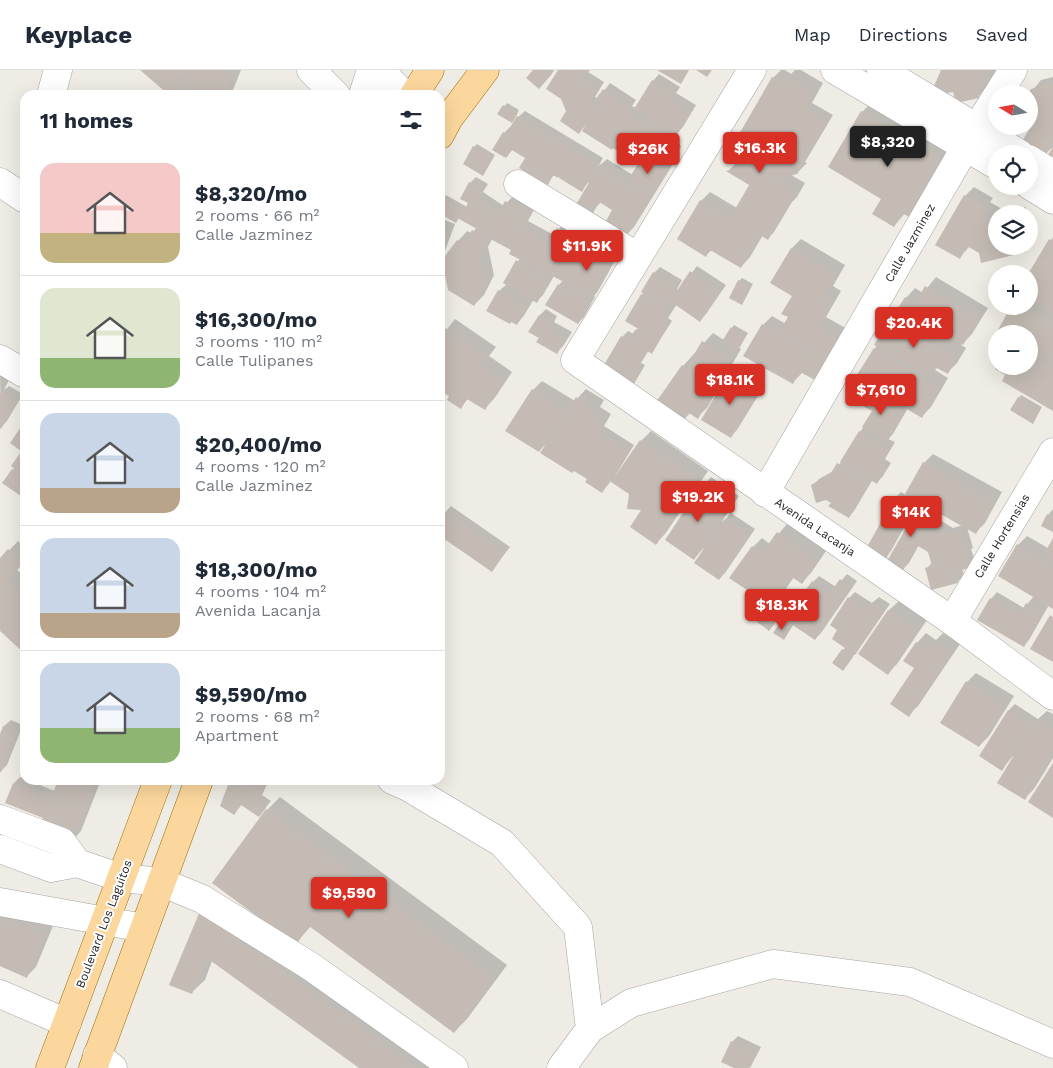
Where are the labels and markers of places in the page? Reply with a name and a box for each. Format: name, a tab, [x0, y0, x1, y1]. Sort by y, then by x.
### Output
pin: $8,320	[847, 126, 929, 168]
pin: $26K	[618, 132, 678, 175]
pin: $16.3K	[719, 132, 801, 174]
pin: $11.9K	[546, 230, 628, 272]
pin: $20.4K	[873, 306, 955, 349]
pin: $18.1K	[689, 364, 771, 406]
pin: $7,610	[840, 374, 922, 416]
pin: $19.2K	[657, 480, 739, 523]
pin: $14K	[881, 496, 941, 538]
pin: $18.3K	[741, 588, 823, 631]
pin: $9,590	[308, 876, 390, 919]

